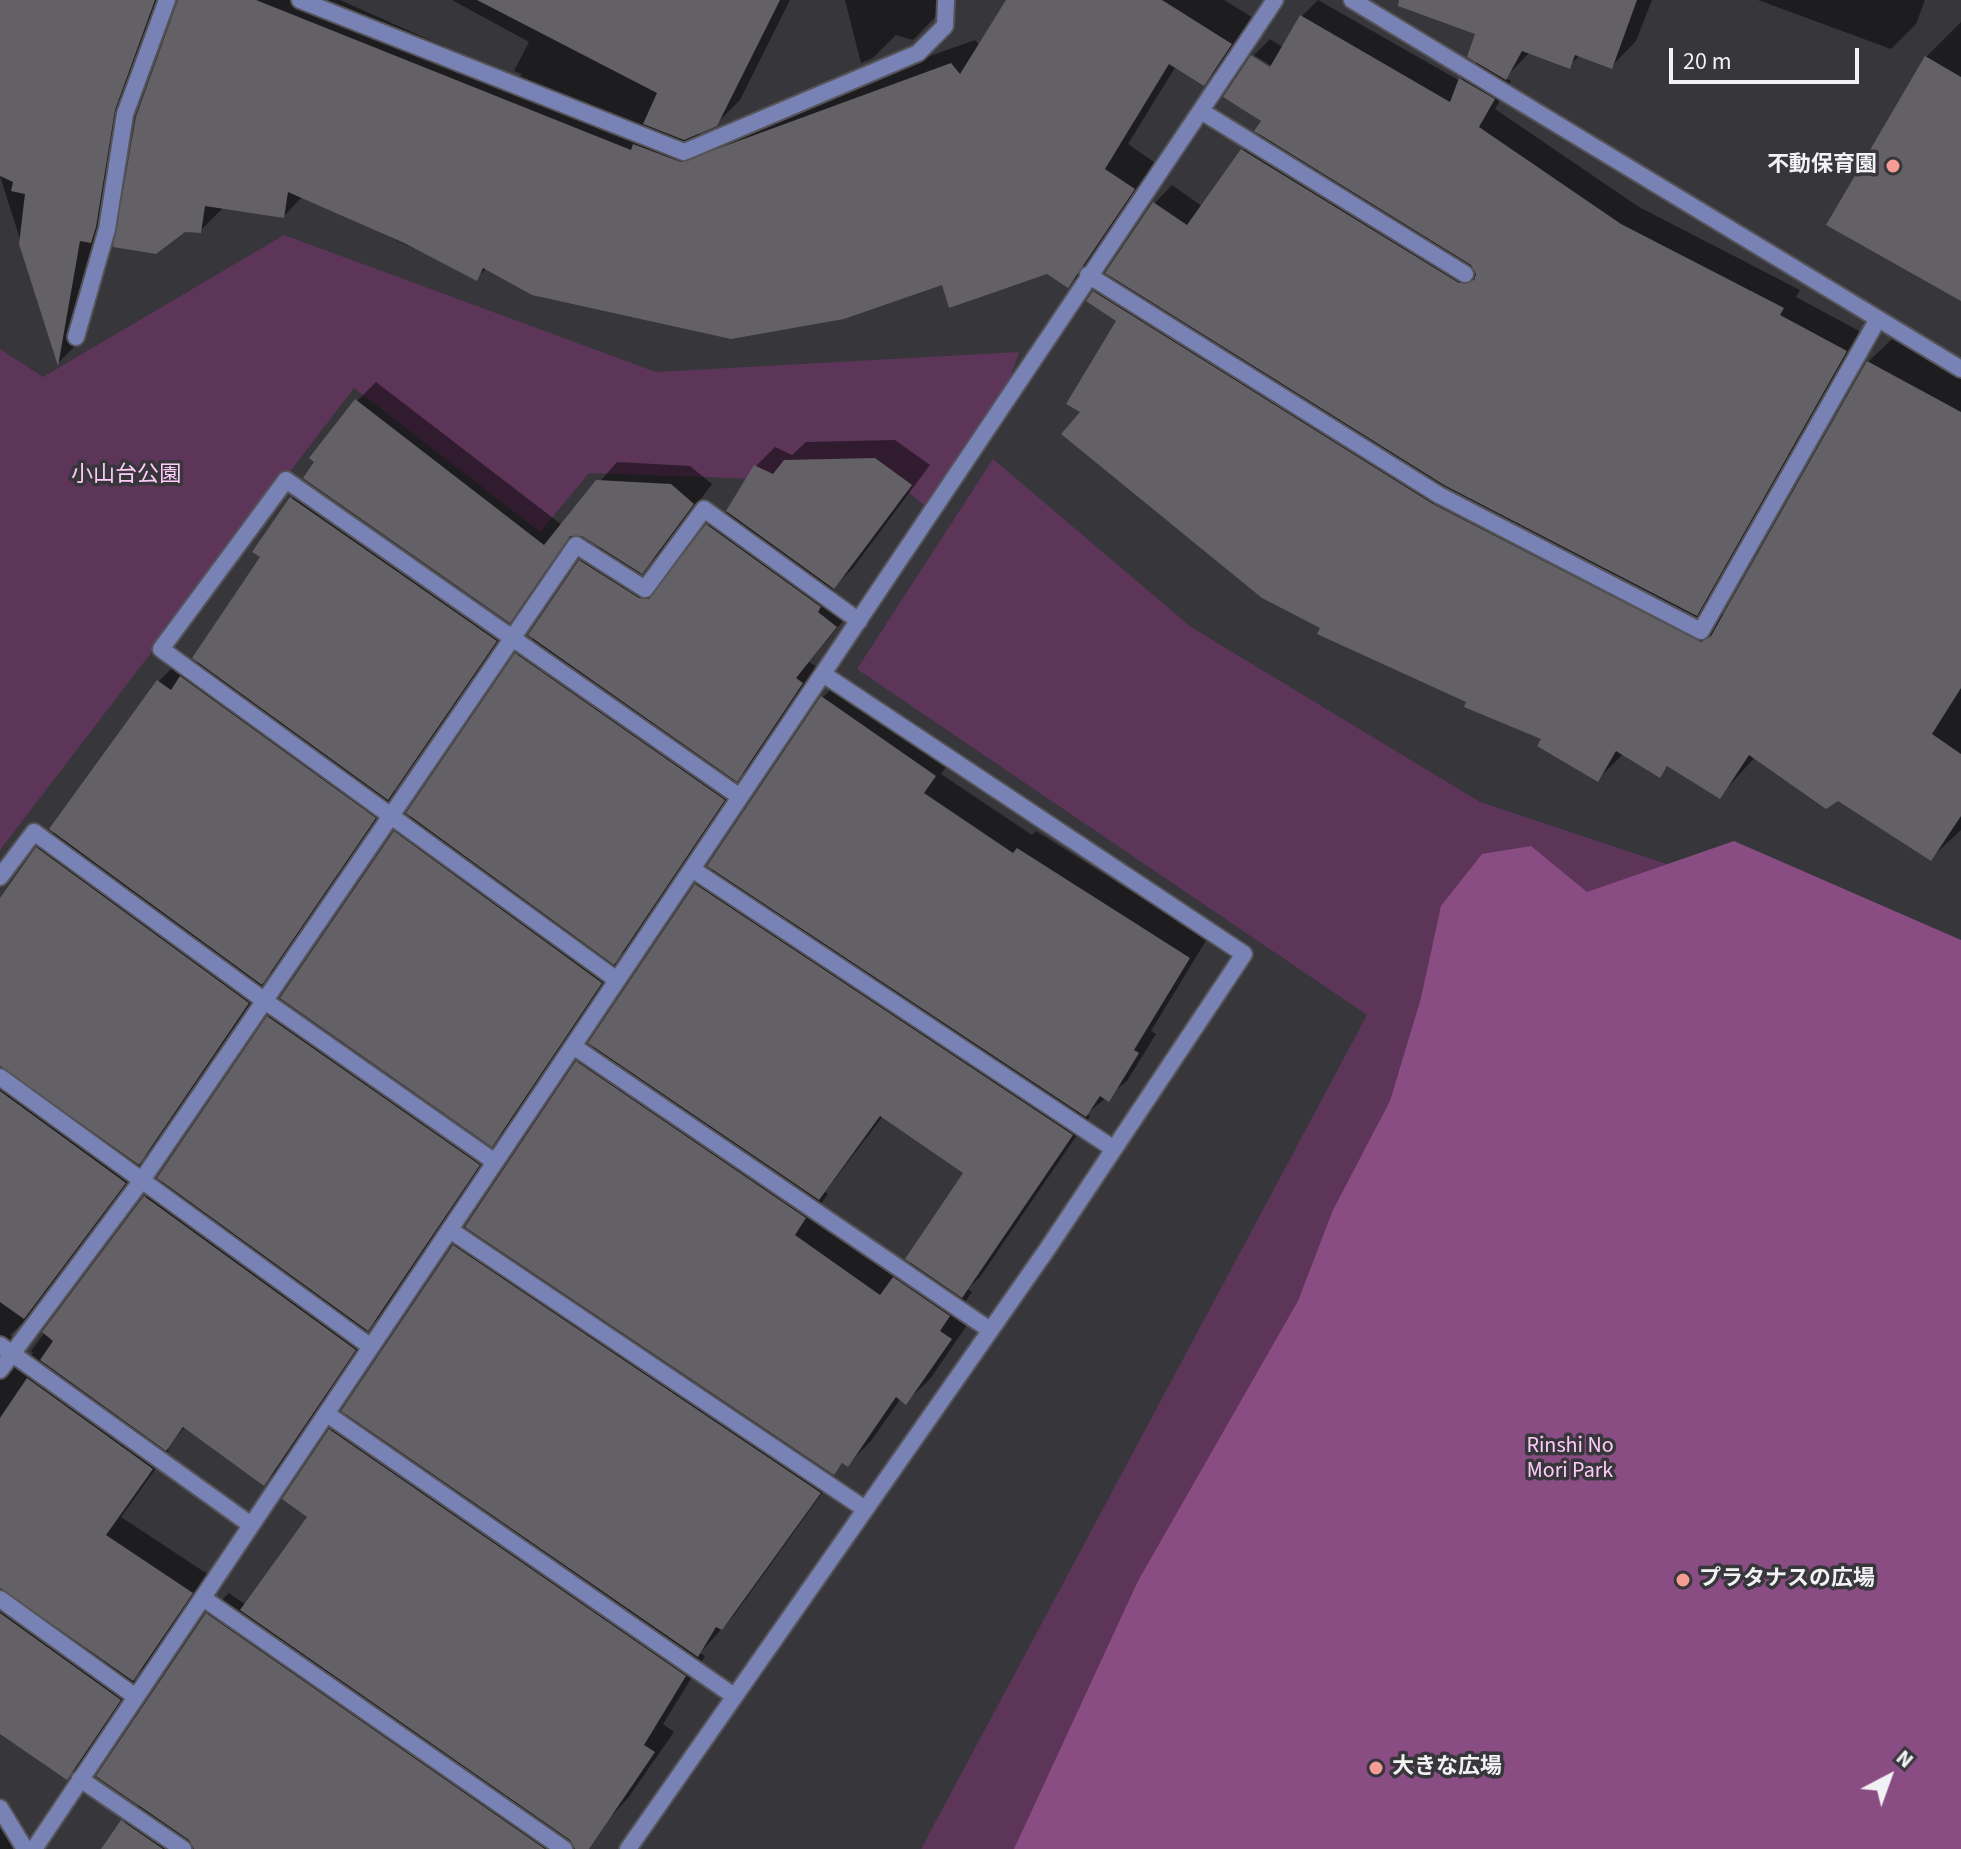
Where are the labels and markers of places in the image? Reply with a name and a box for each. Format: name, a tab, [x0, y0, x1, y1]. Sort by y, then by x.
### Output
place label: 不動保育園	[1767, 153, 1877, 179]
marker: 不動保育園	[1884, 157, 1902, 175]
place label: プラタナスの広場	[1699, 1567, 1875, 1593]
marker: プラタナスの広場	[1674, 1571, 1692, 1589]
place label: 大きな広場	[1392, 1755, 1502, 1781]
marker: 大きな広場	[1367, 1759, 1385, 1777]

